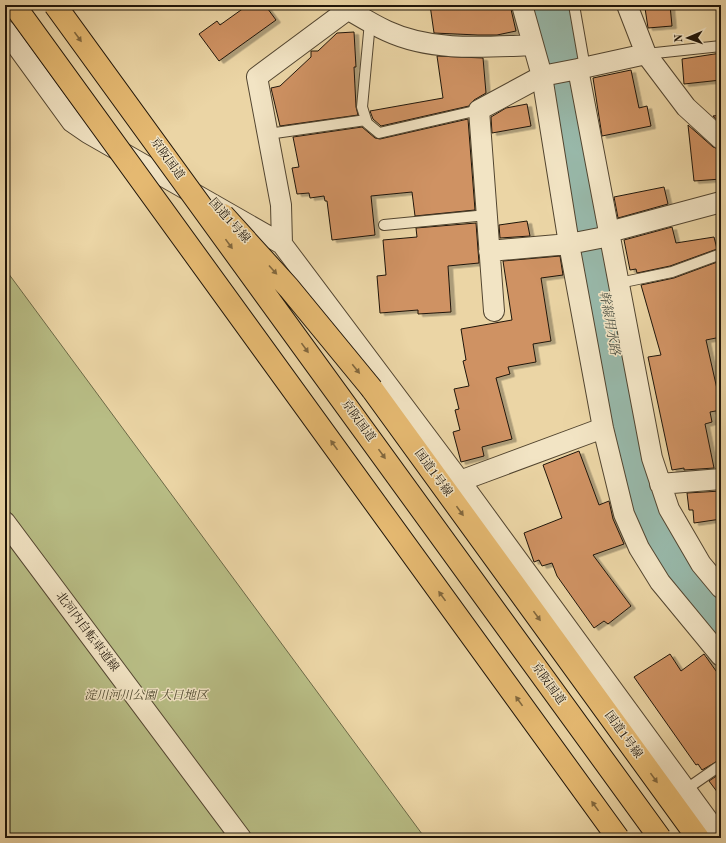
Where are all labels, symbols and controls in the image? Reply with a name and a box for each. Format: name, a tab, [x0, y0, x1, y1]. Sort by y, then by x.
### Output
north arrow	[668, 18, 708, 58]
one-way arrow	[74, 31, 82, 42]
text: N	[674, 33, 685, 43]
street label: 京阪国道	[148, 135, 188, 182]
street label: 国道1号線	[206, 195, 253, 245]
one-way arrow	[225, 238, 233, 249]
one-way arrow	[268, 264, 277, 275]
water label: 幹線用水路	[597, 290, 622, 357]
one-way arrow	[301, 343, 310, 354]
one-way arrow	[351, 364, 360, 375]
street label: 京阪国道	[339, 397, 379, 444]
one-way arrow	[330, 440, 338, 450]
street label: 国道1号線	[412, 446, 456, 499]
one-way arrow	[378, 448, 386, 459]
one-way arrow	[456, 505, 464, 516]
street label: 北河内自転車道線	[53, 589, 122, 674]
one-way arrow	[439, 591, 447, 601]
one-way arrow	[533, 611, 541, 621]
street label: 京阪国道	[529, 660, 569, 707]
park label: 淀川河川公園 大日地区	[84, 688, 210, 702]
one-way arrow	[514, 696, 523, 707]
street label: 国道1号線	[602, 708, 646, 761]
one-way arrow	[650, 772, 658, 783]
one-way arrow	[591, 801, 599, 812]

